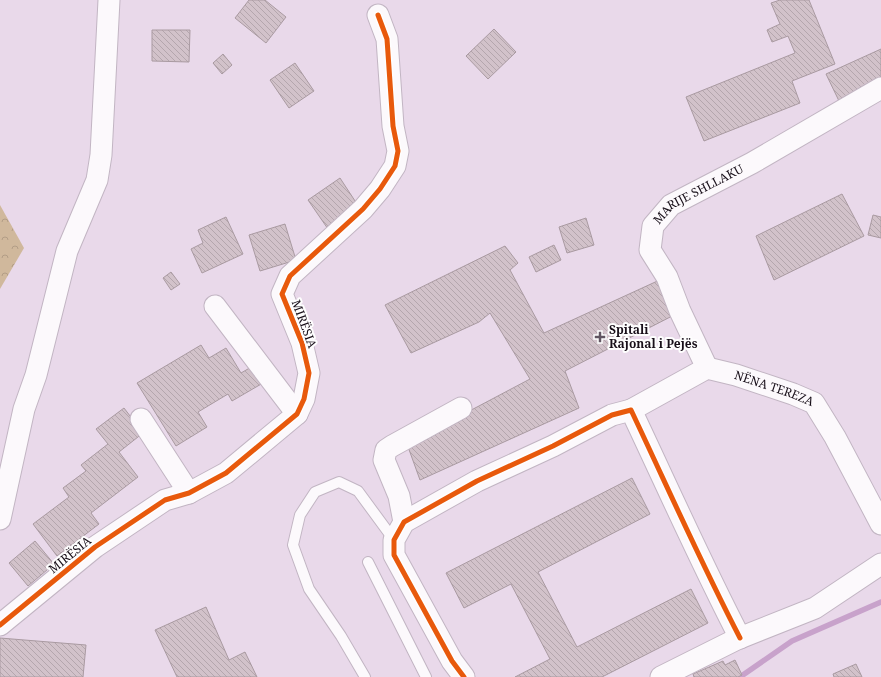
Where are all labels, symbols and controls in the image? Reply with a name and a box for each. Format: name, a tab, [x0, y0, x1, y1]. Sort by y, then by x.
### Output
street label: MARIJE SHLLAKU	[649, 160, 746, 228]
street label: MIRËSIA	[288, 297, 321, 351]
place label: Spitali Rajonal i Pejës	[609, 321, 698, 352]
marker: Spitali Rajonal i Pejës	[594, 331, 606, 343]
street label: NËNA TEREZA	[732, 366, 817, 410]
street label: MIRËSIA	[45, 532, 95, 577]

